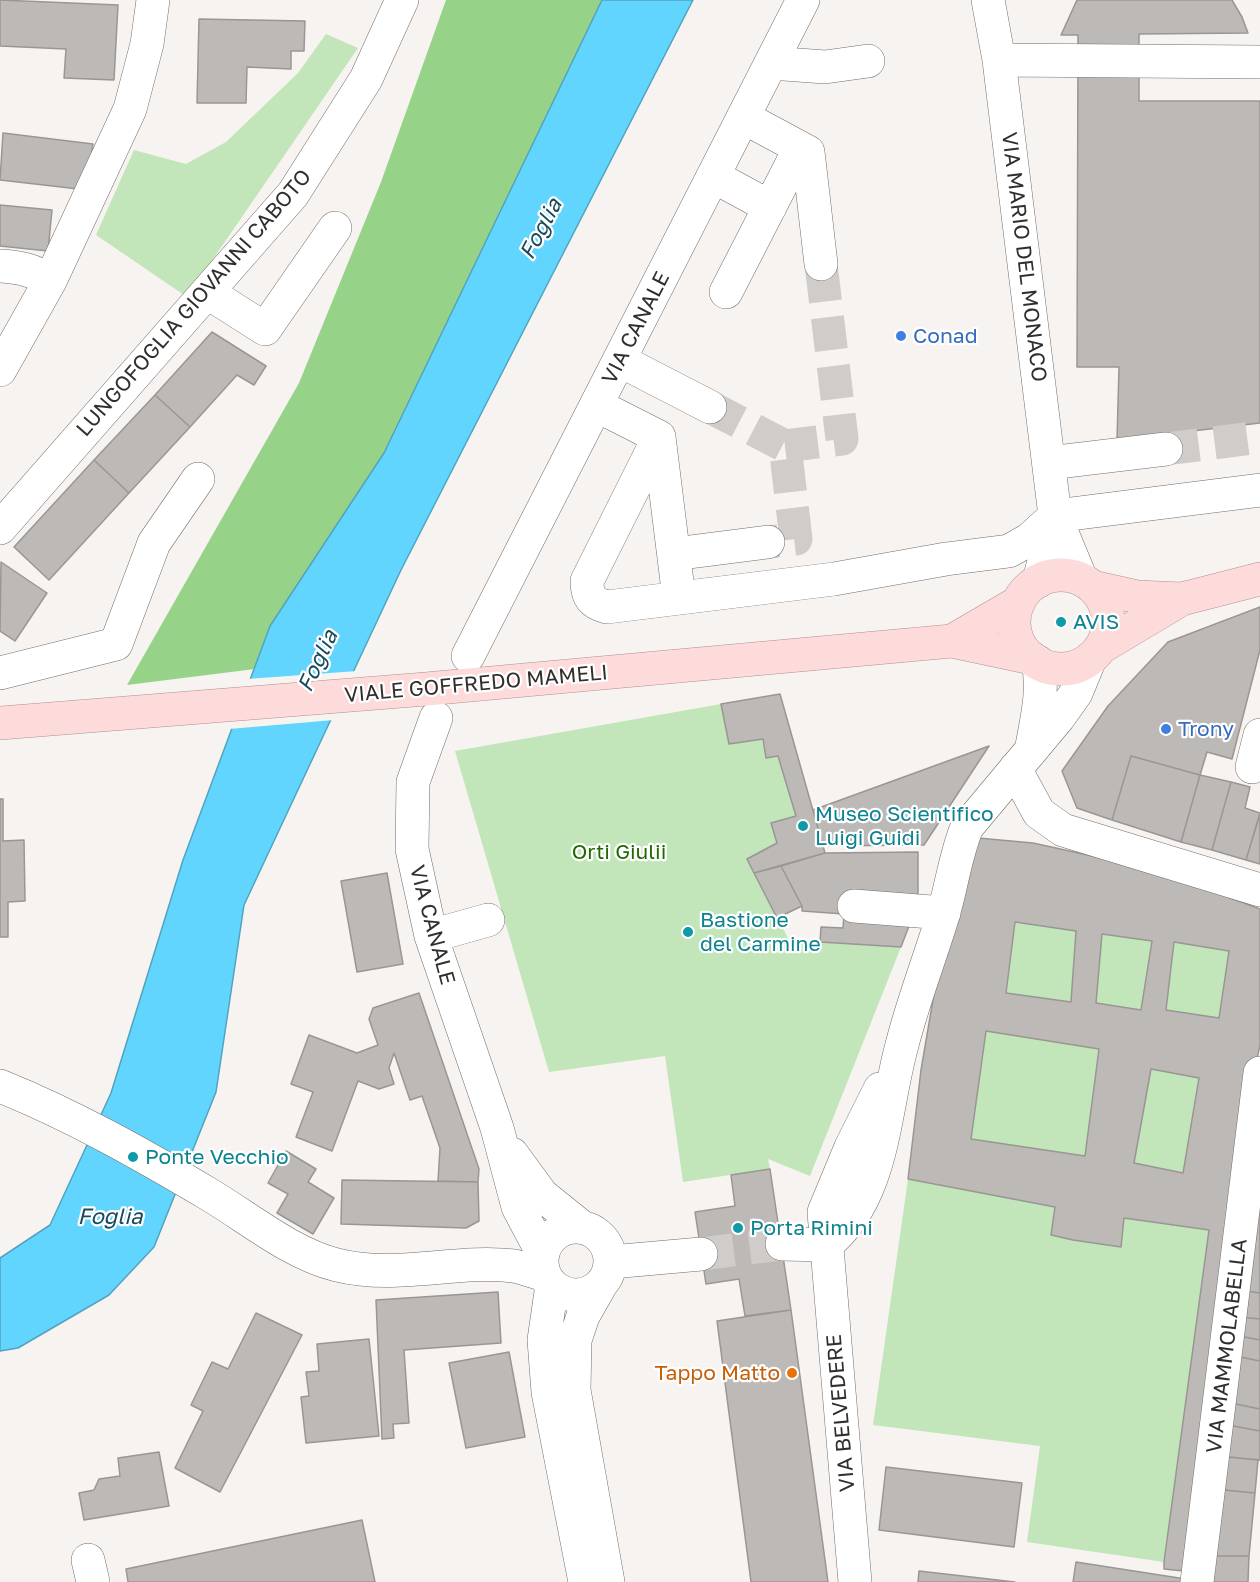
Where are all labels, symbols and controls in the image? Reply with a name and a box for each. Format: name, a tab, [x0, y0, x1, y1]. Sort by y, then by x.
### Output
street label: VIA MARIO DEL MONACO	[996, 131, 1052, 383]
street label: LUNGOFOGLIA GIOVANNI CABOTO	[71, 164, 317, 442]
water label: Foglia	[514, 194, 568, 264]
street label: VIA CANALE	[597, 268, 675, 388]
place label: Conad	[913, 323, 978, 349]
marker: Conad	[894, 329, 908, 343]
place label: AVIS	[1073, 609, 1119, 635]
marker: AVIS	[1054, 615, 1068, 629]
water label: Foglia	[292, 626, 344, 696]
street label: VIALE GOFFREDO MAMELI	[343, 660, 609, 708]
place label: Trony	[1178, 716, 1234, 742]
marker: Trony	[1159, 722, 1173, 736]
place label: Museo Scientifico Luigi Guidi	[815, 801, 994, 851]
marker: Museo Scientifico Luigi Guidi	[796, 819, 810, 833]
park label: Orti Giulii	[572, 839, 666, 865]
street label: VIA CANALE	[404, 862, 460, 988]
place label: Bastione del Carmine	[700, 907, 821, 957]
marker: Bastione del Carmine	[681, 925, 695, 939]
place label: Ponte Vecchio	[145, 1144, 289, 1170]
marker: Ponte Vecchio	[126, 1150, 140, 1164]
water label: Foglia	[78, 1204, 142, 1230]
place label: Porta Rimini	[750, 1215, 873, 1241]
marker: Porta Rimini	[731, 1221, 745, 1235]
street label: VIA MAMMOLABELLA	[1201, 1237, 1253, 1455]
street label: VIA BELVEDERE	[822, 1333, 860, 1493]
place label: Tappo Matto	[654, 1360, 780, 1386]
marker: Tappo Matto	[785, 1366, 799, 1380]

